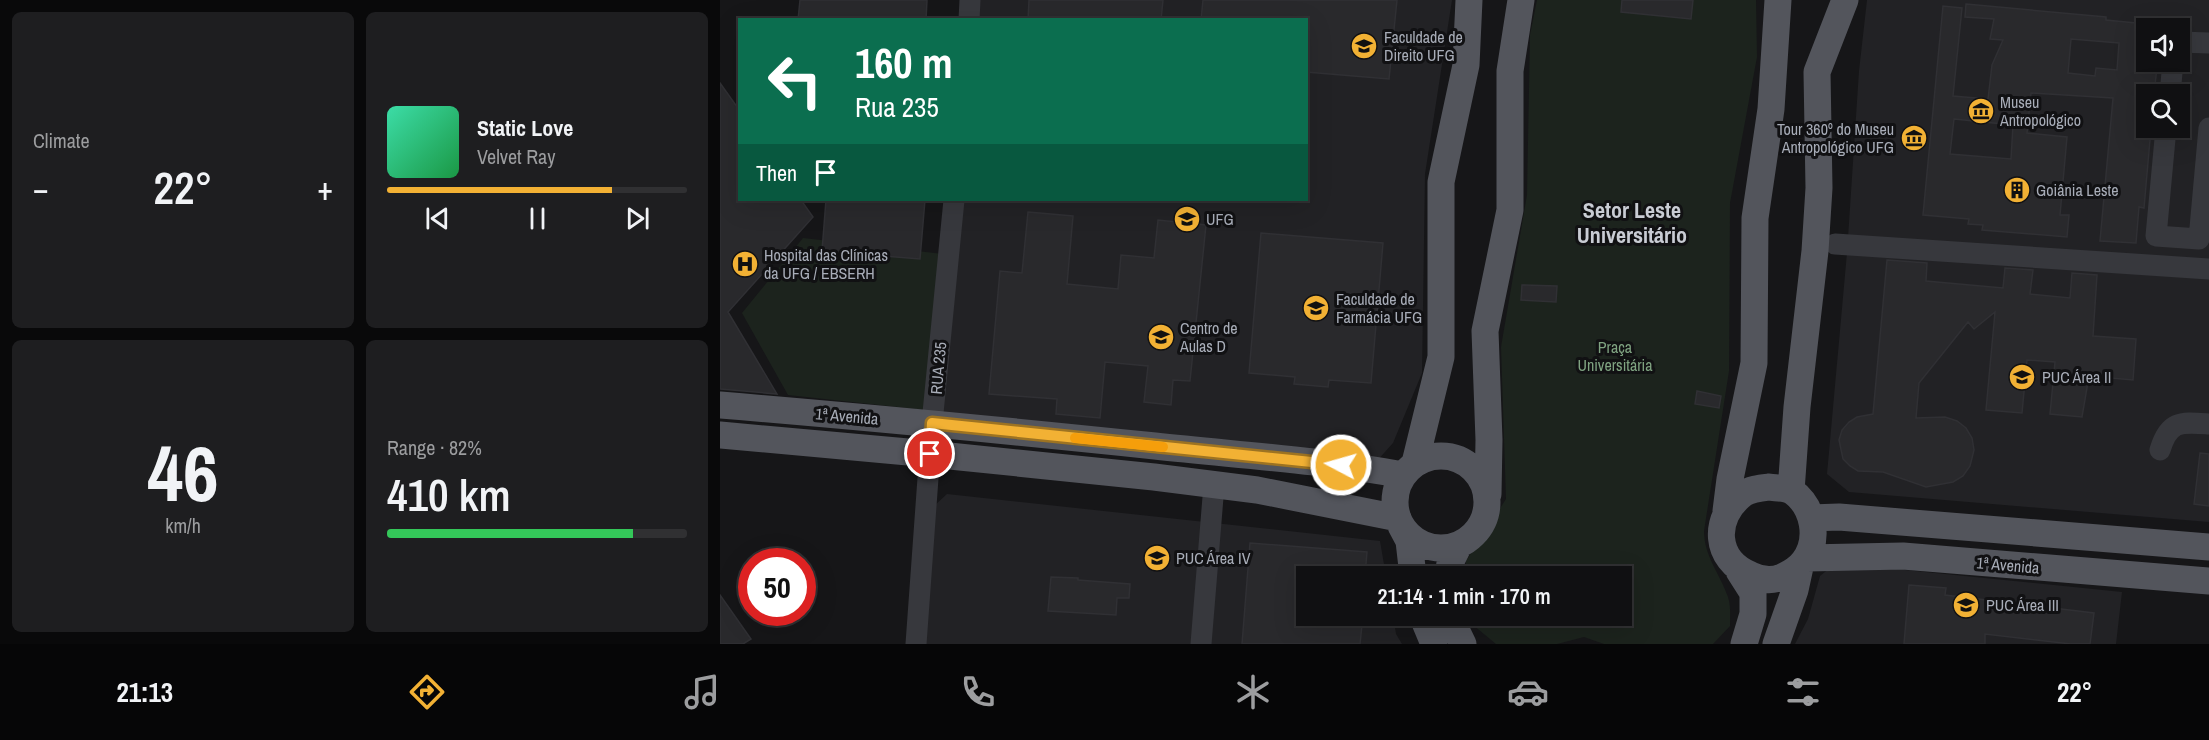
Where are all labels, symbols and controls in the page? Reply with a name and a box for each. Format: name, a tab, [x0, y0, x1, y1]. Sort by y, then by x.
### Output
map controls	[2136, 18, 2190, 138]
button: sound	[2136, 18, 2190, 72]
place label: Faculdade de Direito UFG	[1384, 26, 1463, 66]
school or university icon: Faculdade de Direito UFG	[1349, 31, 1379, 61]
text: 160 m	[855, 35, 953, 91]
icon: left	[756, 42, 834, 120]
button: search	[2136, 84, 2190, 138]
text: Rua 235	[855, 89, 939, 125]
place label: Museu Antropológico	[1999, 91, 2081, 131]
museum icon: Museu Antropológico	[1966, 96, 1996, 126]
text: Static Love	[477, 113, 573, 143]
place label: Tour 360º do Museu Antropológico UFG	[1777, 118, 1894, 158]
museum icon: Tour 360º do Museu Antropológico UFG	[1899, 123, 1929, 153]
text: Climate	[33, 127, 90, 154]
text: Velvet Ray	[477, 143, 555, 170]
icon: arrive	[809, 156, 842, 189]
text: 22°	[153, 157, 213, 218]
text: Then	[756, 158, 797, 188]
text: −	[33, 166, 49, 210]
text: +	[317, 166, 333, 210]
building icon: Goiânia Leste	[2002, 175, 2032, 205]
place label: Goiânia Leste	[2036, 179, 2118, 201]
district label: Setor Leste Universitário	[1577, 195, 1687, 250]
icon: previous	[421, 202, 454, 235]
icon: pause	[521, 202, 554, 235]
icon: next	[621, 202, 654, 235]
school or university icon: UFG	[1172, 204, 1202, 234]
place label: UFG	[1206, 208, 1234, 230]
place label: Hospital das Clínicas da UFG / EBSERH	[764, 244, 888, 284]
hospital icon: Hospital das Clínicas da UFG / EBSERH	[730, 249, 760, 279]
place label: Faculdade de Farmácia UFG	[1336, 288, 1422, 328]
school or university icon: Faculdade de Farmácia UFG	[1301, 293, 1331, 323]
place label: Centro de Aulas D	[1179, 317, 1238, 357]
school or university icon: Centro de Aulas D	[1146, 322, 1176, 352]
park label: Praça Universitária	[1577, 336, 1653, 376]
street label: RUA 235	[925, 341, 951, 395]
school or university icon: PUC Área II	[2007, 362, 2037, 392]
place label: PUC Área II	[2042, 366, 2111, 388]
street label: 1ª Avenida	[815, 402, 880, 430]
text: 46	[147, 420, 219, 525]
pin	[904, 428, 955, 479]
position arrow	[1309, 433, 1373, 497]
text: Range · 82%	[387, 434, 482, 461]
icon: arrive	[913, 437, 946, 470]
text: 410 km	[387, 464, 511, 525]
text: km/h	[165, 512, 201, 539]
school or university icon: PUC Área IV	[1142, 543, 1172, 573]
place label: PUC Área IV	[1176, 547, 1251, 569]
speed limit sign: 50	[738, 548, 816, 626]
street label: 1ª Avenida	[1976, 551, 2041, 579]
text: 21:14 · 1 min · 170 m	[1377, 581, 1551, 611]
school or university icon: PUC Área III	[1951, 590, 1981, 620]
place label: PUC Área III	[1986, 594, 2059, 616]
icon: directions	[406, 671, 448, 713]
icon: music	[681, 671, 723, 713]
icon: phone	[957, 671, 999, 713]
icon: climate	[1232, 671, 1274, 713]
icon: car	[1507, 671, 1549, 713]
icon: filters	[1782, 671, 1824, 713]
text: 21:13	[117, 674, 173, 710]
text: 22°	[2057, 674, 2092, 710]

